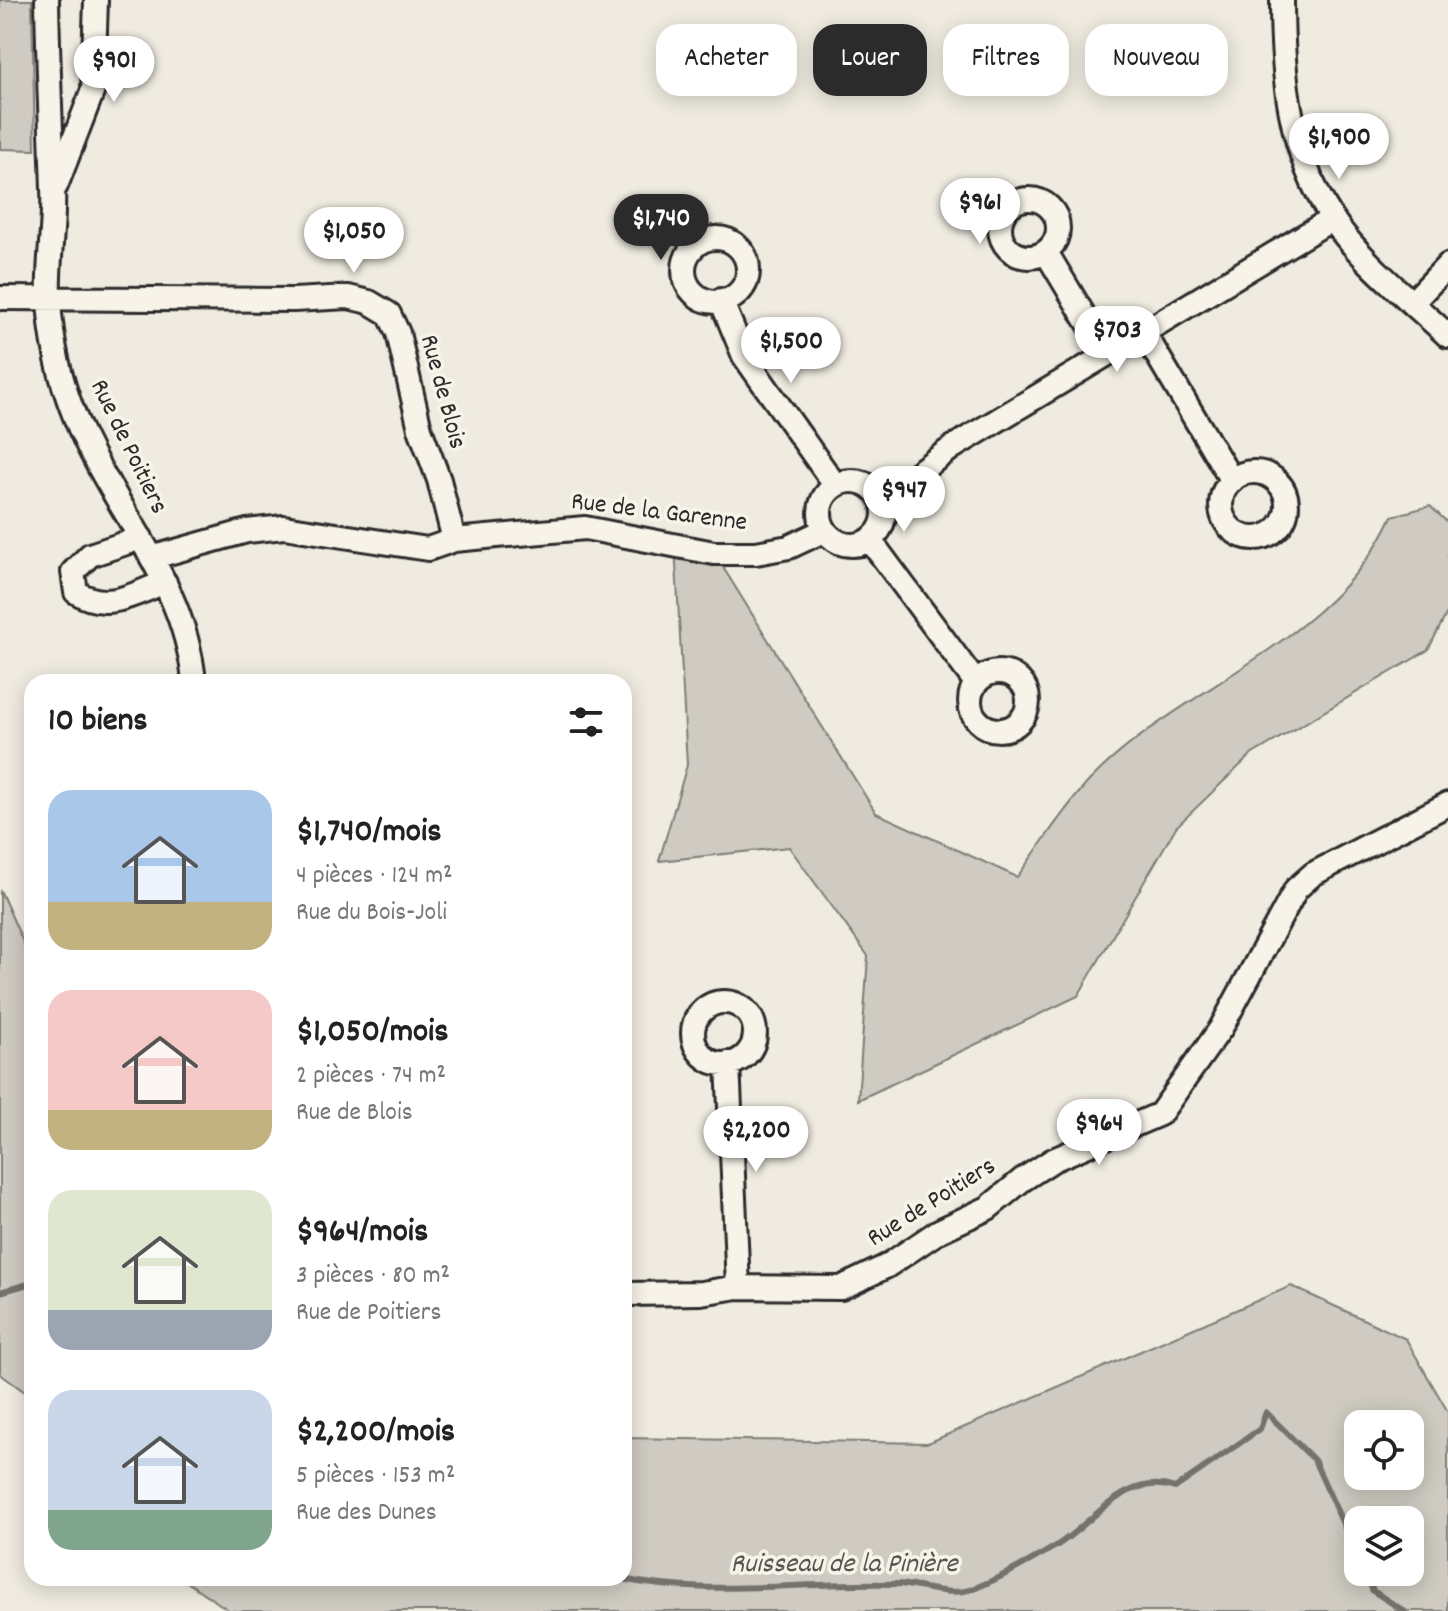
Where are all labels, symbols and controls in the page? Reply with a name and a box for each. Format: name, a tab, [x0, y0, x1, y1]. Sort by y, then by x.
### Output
chip: Acheter	[656, 24, 797, 96]
chip: Louer	[813, 24, 927, 96]
chip: Filtres	[943, 24, 1069, 96]
chip: Nouveau	[1085, 24, 1228, 96]
pin: $901	[67, 36, 161, 104]
text: $901	[92, 43, 136, 80]
pin: $1,900	[1274, 113, 1404, 181]
text: $1,900	[1307, 120, 1371, 157]
pin: $961	[933, 178, 1027, 246]
text: $961	[958, 185, 1002, 222]
pin: $1,740	[596, 194, 726, 262]
text: $1,740	[632, 201, 690, 238]
pin: $1,050	[289, 207, 419, 275]
text: $1,050	[322, 214, 386, 251]
pin: $703	[1070, 306, 1164, 374]
text: $703	[1093, 313, 1141, 350]
pin: $1,500	[726, 317, 856, 385]
text: $1,500	[759, 324, 823, 361]
street label: Rue de Blois	[409, 331, 475, 453]
street label: Rue de Poitiers	[80, 374, 176, 520]
pin: $947	[857, 466, 951, 534]
text: $947	[881, 473, 927, 510]
street label: Rue de la Garenne	[569, 484, 749, 542]
text: 10 biens	[48, 698, 148, 747]
icon: filters	[564, 700, 608, 744]
text: $1,740/mois	[296, 809, 442, 858]
icon: home	[112, 822, 208, 918]
text: 4 pièces · 124 m²	[296, 858, 453, 895]
text: Rue du Bois-Joli	[296, 895, 447, 932]
text: $1,050/mois	[296, 1009, 449, 1058]
icon: home	[112, 1022, 208, 1118]
text: 2 pièces · 74 m²	[296, 1058, 446, 1095]
text: Rue de Blois	[296, 1095, 413, 1132]
pin: $964	[1052, 1099, 1146, 1167]
pin: $2,200	[691, 1106, 821, 1174]
text: $964	[1075, 1106, 1123, 1143]
text: $2,200	[721, 1113, 791, 1150]
street label: Rue de Poitiers	[861, 1149, 1003, 1257]
text: $964/mois	[296, 1209, 428, 1258]
icon: home	[112, 1222, 208, 1318]
text: 3 pièces · 80 m²	[296, 1258, 450, 1295]
text: Rue de Poitiers	[296, 1295, 441, 1332]
text: $2,200/mois	[296, 1409, 455, 1458]
map controls	[1344, 1410, 1424, 1586]
button: locate	[1344, 1410, 1424, 1490]
icon: home	[112, 1422, 208, 1518]
text: 5 pièces · 153 m²	[296, 1458, 455, 1495]
text: Rue des Dunes	[296, 1495, 437, 1532]
button: layers	[1344, 1506, 1424, 1586]
water label: Ruisseau de la Pinière	[730, 1546, 959, 1586]

